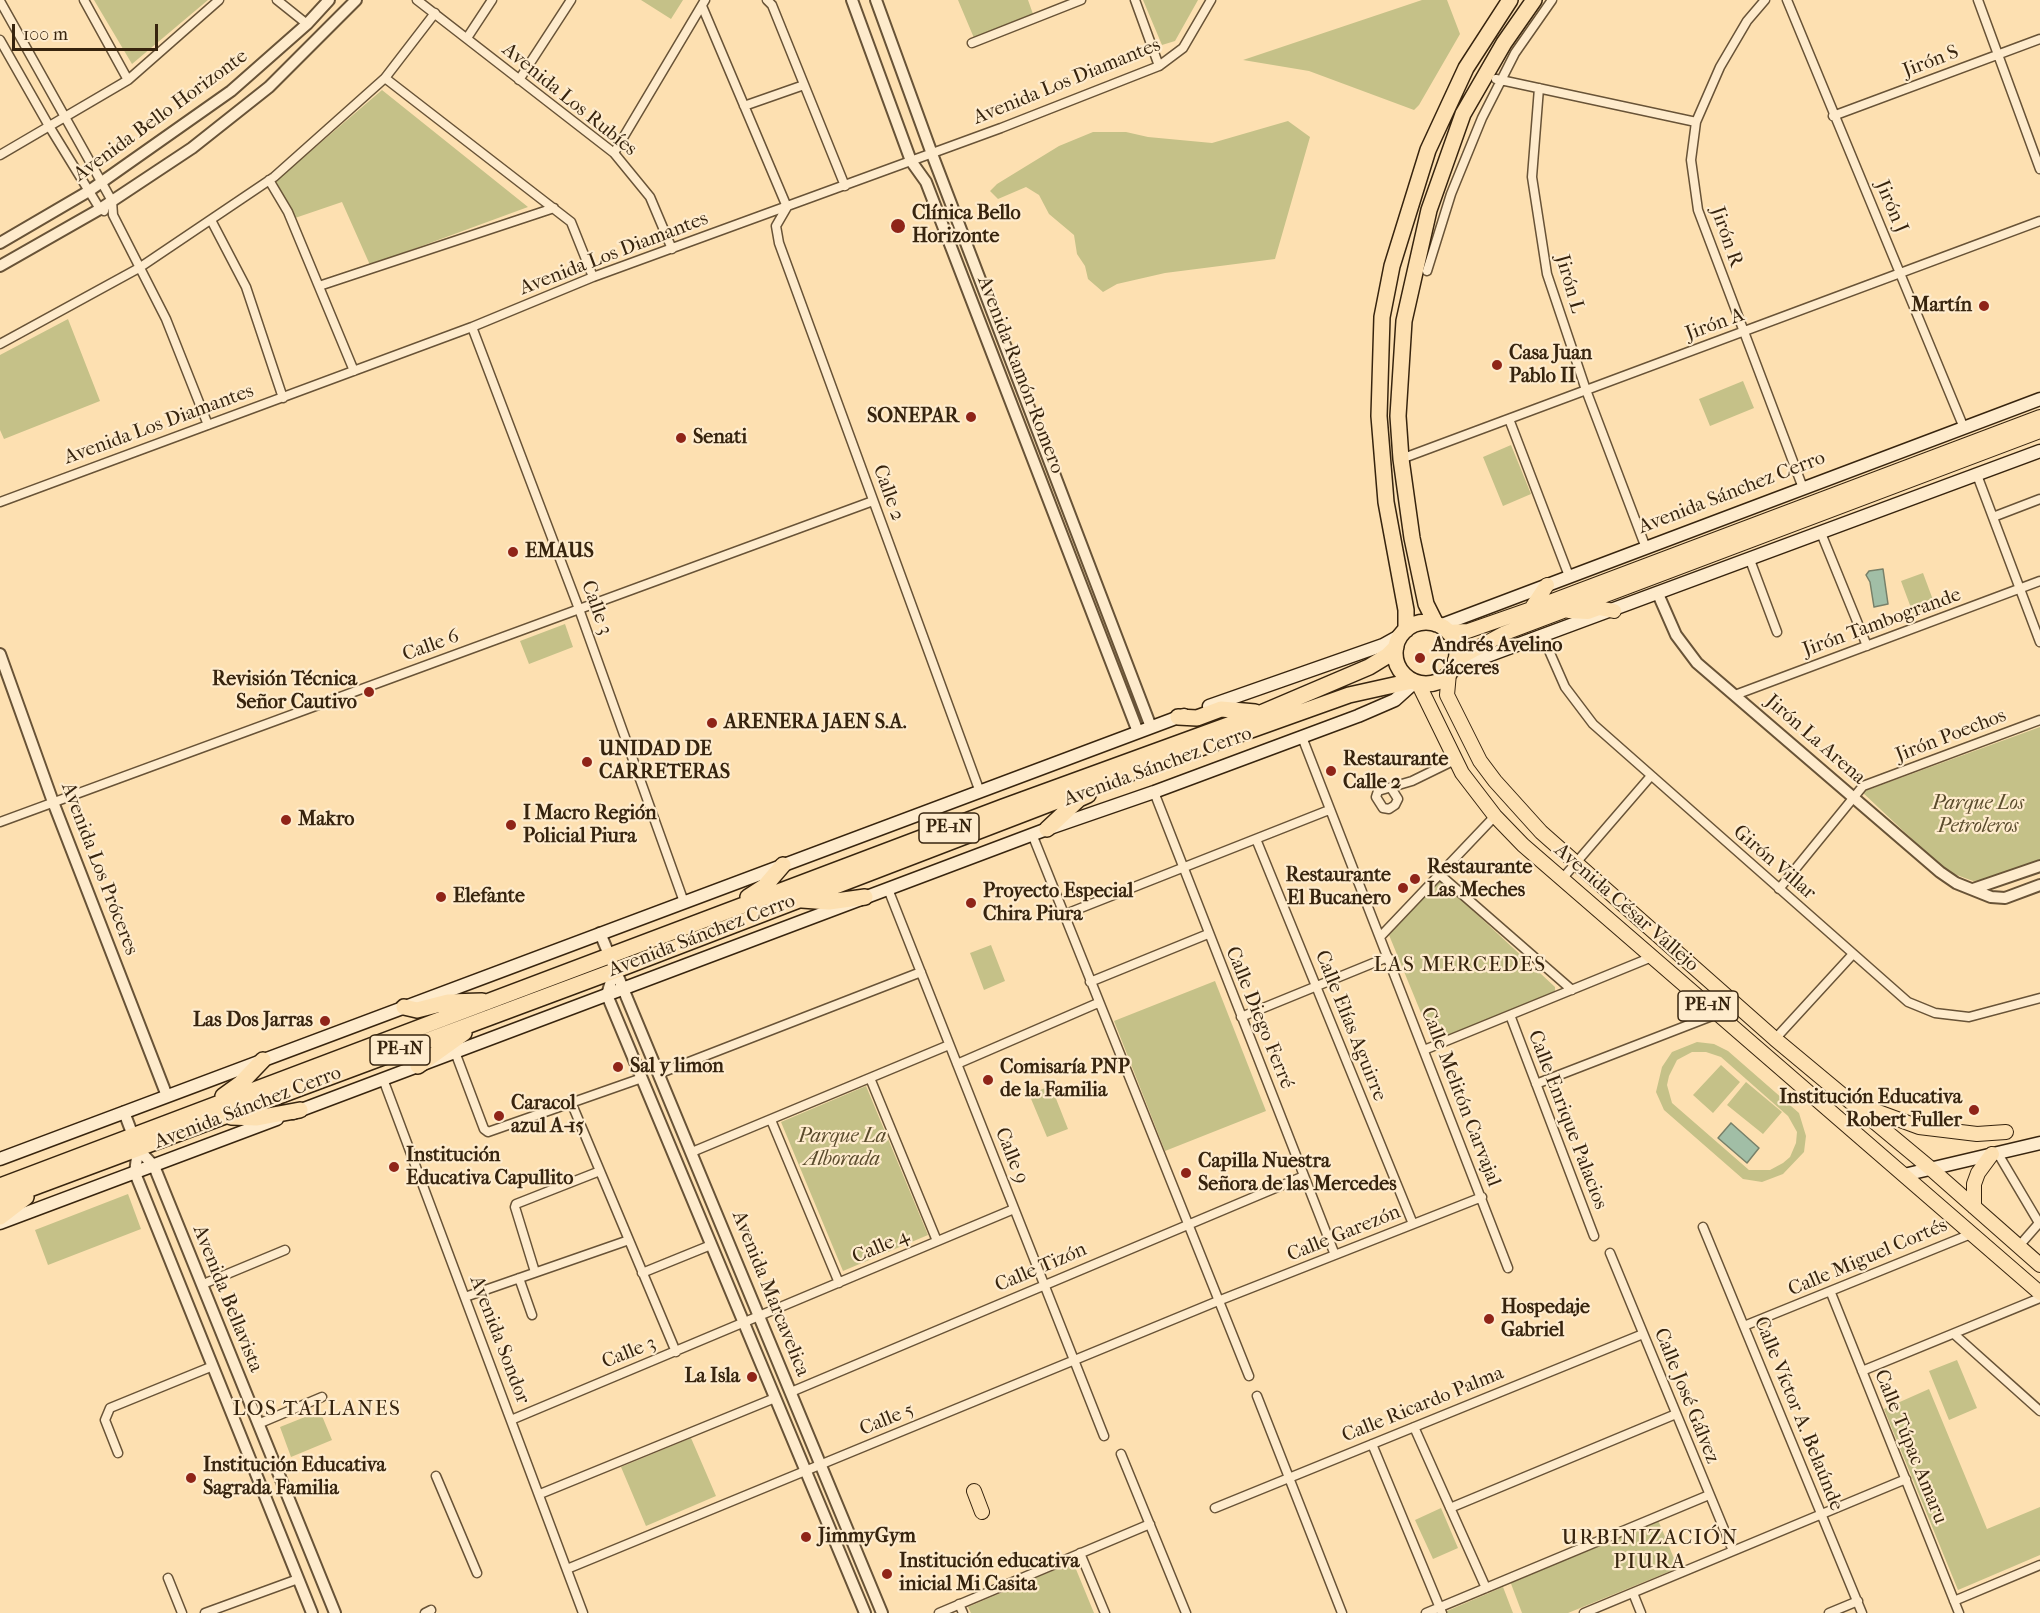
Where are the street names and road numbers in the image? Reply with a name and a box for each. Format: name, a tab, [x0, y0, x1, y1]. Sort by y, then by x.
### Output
street label: Avenida Los Diamantes	[970, 33, 1164, 131]
street label: Avenida Los Rubíes	[497, 38, 641, 162]
street label: Jirón S	[1900, 40, 1962, 84]
street label: Avenida Bello Horizonte	[69, 45, 253, 187]
street label: Jirón J	[1869, 177, 1913, 237]
street label: Jirón R	[1705, 204, 1747, 270]
street label: Avenida Los Diamantes	[516, 207, 712, 301]
street label: Jirón L	[1549, 252, 1589, 316]
street label: Avenida Ramón Romero	[971, 273, 1069, 477]
street label: Jirón A	[1683, 303, 1747, 347]
street label: Avenida Los Diamantes	[61, 380, 257, 470]
street label: Avenida Sánchez Cerro	[1635, 446, 1829, 540]
street label: Calle 2	[867, 462, 909, 524]
street label: Calle 3	[575, 578, 617, 638]
street label: Jirón Tambogrande	[1800, 583, 1964, 663]
street label: Calle 6	[399, 625, 463, 667]
street label: Jirón La Arena	[1760, 690, 1870, 790]
street label: Jirón Poechos	[1892, 704, 2010, 768]
street label: Avenida Sánchez Cerro	[1061, 722, 1255, 812]
street label: Avenida Los Próceres	[55, 779, 143, 959]
road number: PE-1N	[919, 813, 979, 843]
street label: Girón Villar	[1728, 820, 1820, 906]
street label: Avenida César Vallejo	[1549, 839, 1703, 977]
street label: Avenida Sánchez Cerro	[605, 889, 799, 983]
street label: Calle Diego Ferré	[1220, 943, 1298, 1093]
street label: Calle Elías Aguirre	[1309, 947, 1391, 1105]
road number: PE-1N	[1678, 991, 1738, 1021]
street label: Calle Melitón Carvajal	[1415, 1004, 1505, 1190]
street label: Calle Enrique Palacios	[1522, 1027, 1612, 1213]
road number: PE-1N	[370, 1035, 430, 1065]
street label: Avenida Sánchez Cerro	[151, 1061, 345, 1155]
street label: Calle 9	[989, 1124, 1033, 1188]
street label: Calle Garezón	[1284, 1200, 1404, 1268]
street label: Avenida Marcavelica	[726, 1208, 814, 1380]
street label: Calle Miguel Cortés	[1785, 1214, 1951, 1302]
street label: Avenida Bellavista	[187, 1222, 267, 1376]
street label: Calle 4	[849, 1224, 913, 1270]
street label: Calle Tizón	[992, 1238, 1090, 1298]
street label: Avenida Sondor	[464, 1273, 534, 1407]
street label: Calle Víctor A. Belaúnde	[1748, 1313, 1848, 1515]
street label: Calle José Gálvez	[1648, 1325, 1724, 1467]
street label: Calle 3	[599, 1331, 659, 1375]
street label: Calle Ricardo Palma	[1339, 1362, 1507, 1448]
street label: Calle Túpac Amaru	[1868, 1366, 1952, 1528]
street label: Calle 5	[856, 1398, 918, 1442]

